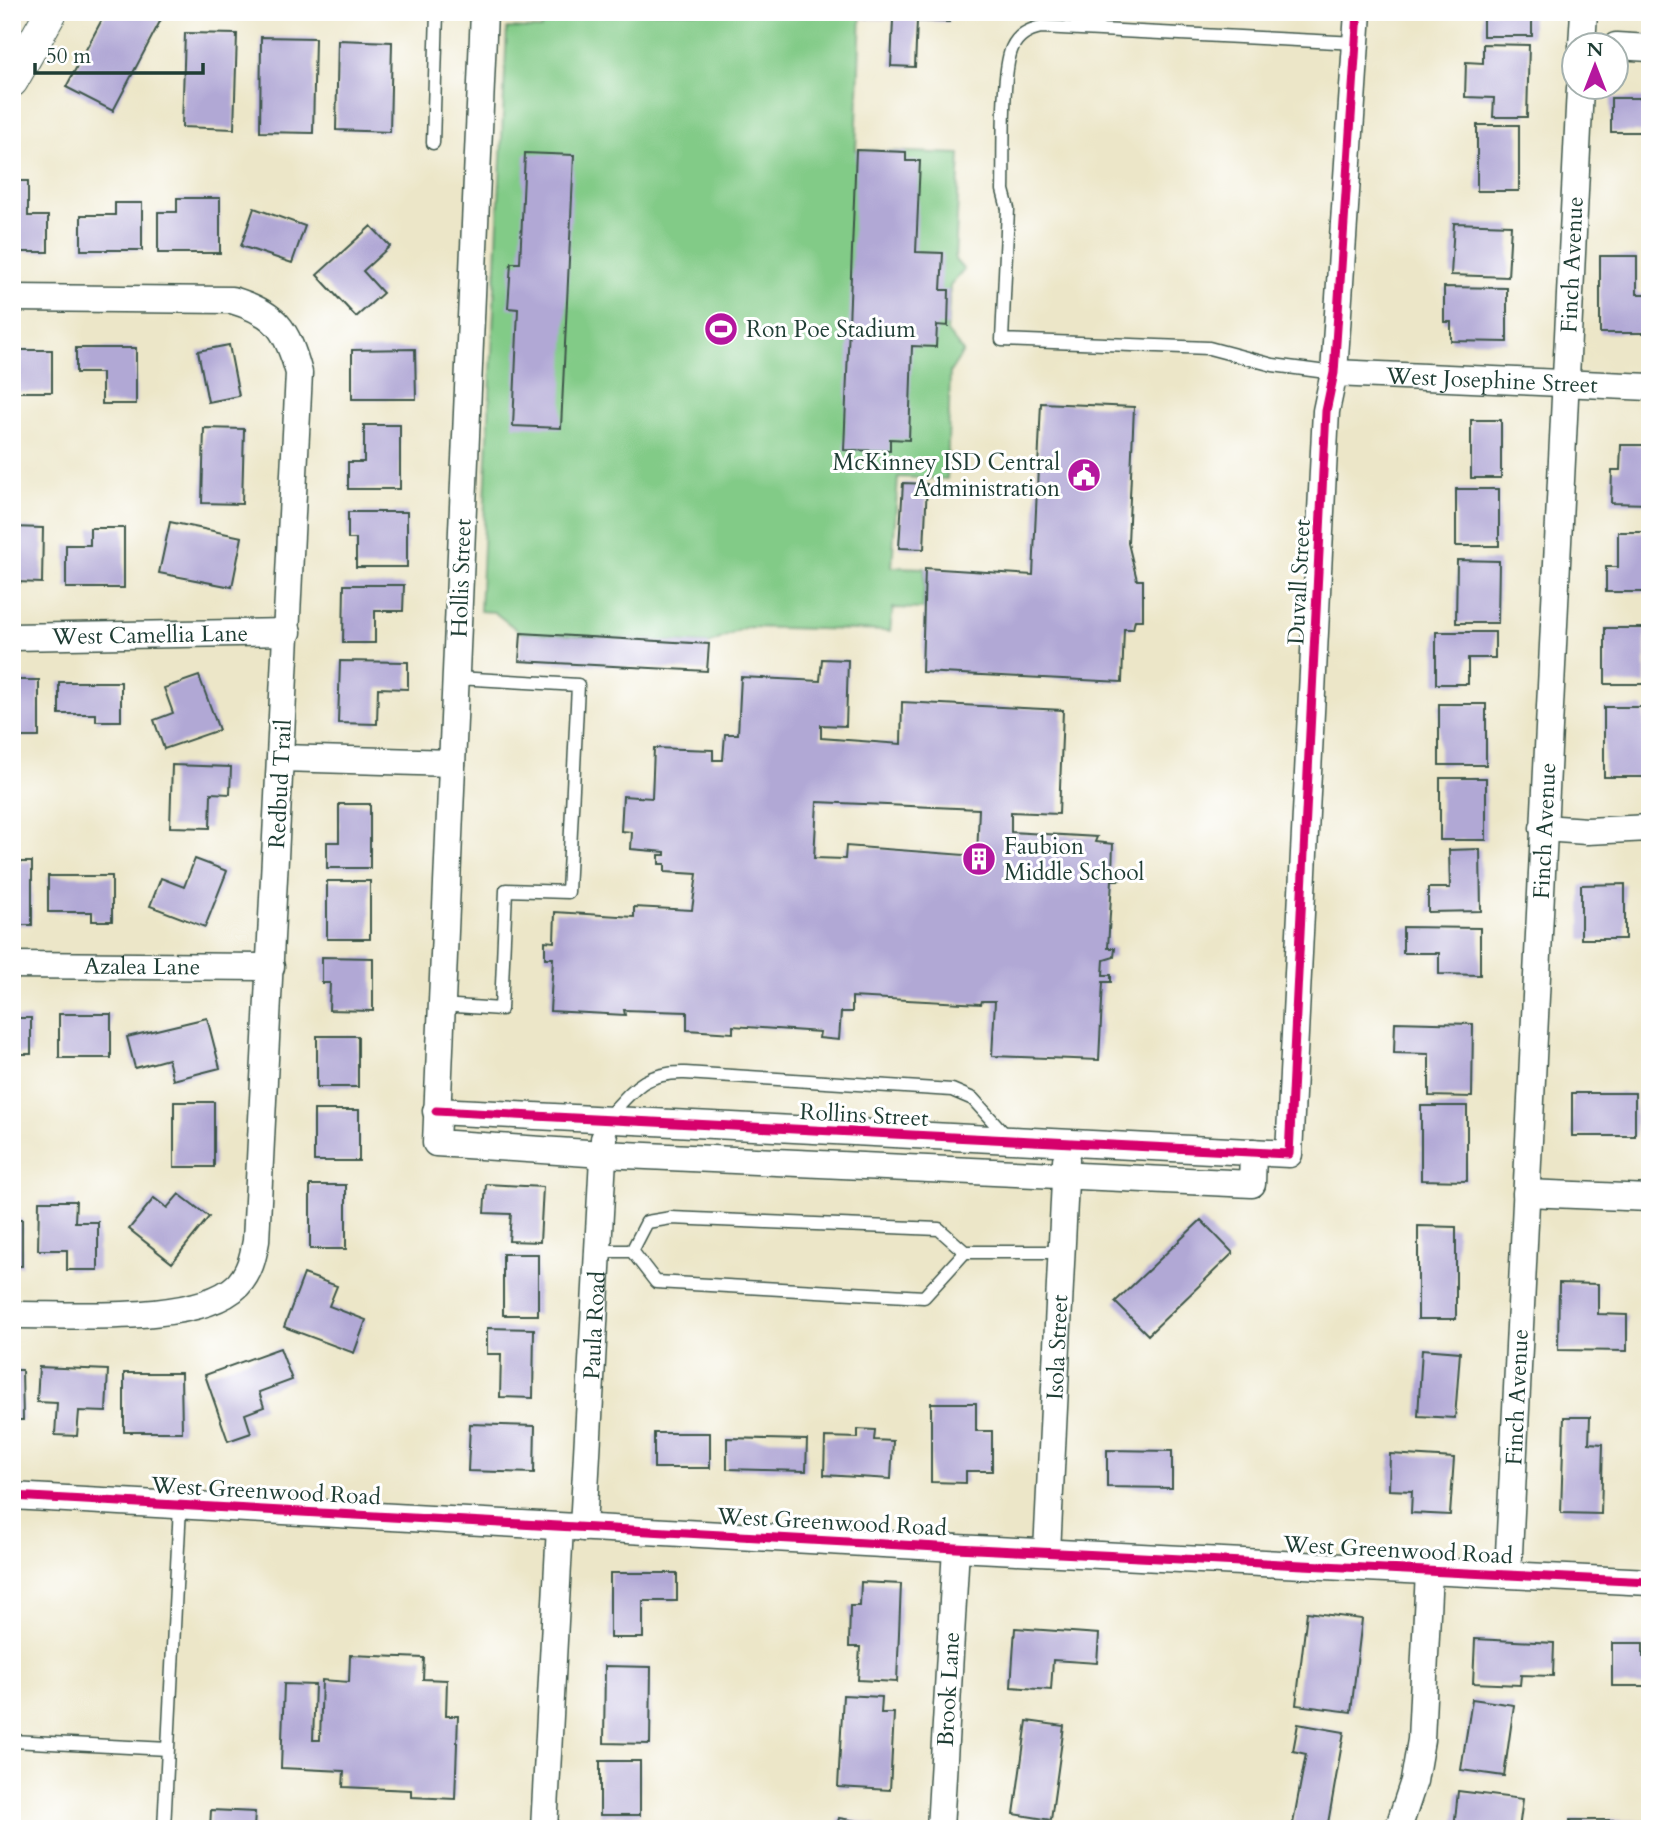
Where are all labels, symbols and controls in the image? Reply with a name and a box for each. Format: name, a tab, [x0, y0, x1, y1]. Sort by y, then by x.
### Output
scale bar	[35, 32, 203, 76]
north arrow	[1560, 32, 1630, 102]
text: N	[1587, 37, 1604, 63]
text: 50 m	[46, 42, 91, 71]
street label: Finch Avenue	[1553, 196, 1590, 334]
sports icon: Ron Poe Stadium	[702, 310, 740, 348]
place label: Ron Poe Stadium	[746, 314, 916, 345]
street label: West Josephine Street	[1384, 360, 1598, 400]
place label: McKinney ISD Central Administration	[833, 447, 1060, 504]
public building icon: McKinney ISD Central Administration	[1065, 456, 1103, 494]
street label: Hollis Street	[443, 518, 479, 638]
street label: Duvall Street	[1280, 518, 1318, 646]
street label: West Camellia Lane	[51, 617, 248, 652]
street label: Redbud Trail	[261, 718, 299, 849]
street label: Finch Avenue	[1525, 762, 1563, 900]
place label: Faubion Middle School	[1004, 831, 1145, 888]
building icon: Faubion Middle School	[960, 840, 998, 878]
street label: Azalea Lane	[84, 950, 200, 982]
street label: Rollins Street	[799, 1096, 929, 1134]
street label: Paula Road	[576, 1269, 612, 1380]
street label: Isola Street	[1039, 1294, 1075, 1401]
street label: Finch Avenue	[1498, 1328, 1535, 1466]
street label: West Greenwood Road	[149, 1469, 382, 1513]
street label: West Greenwood Road	[715, 1500, 948, 1544]
street label: West Greenwood Road	[1281, 1528, 1514, 1572]
street label: Brook Lane	[929, 1631, 967, 1747]

